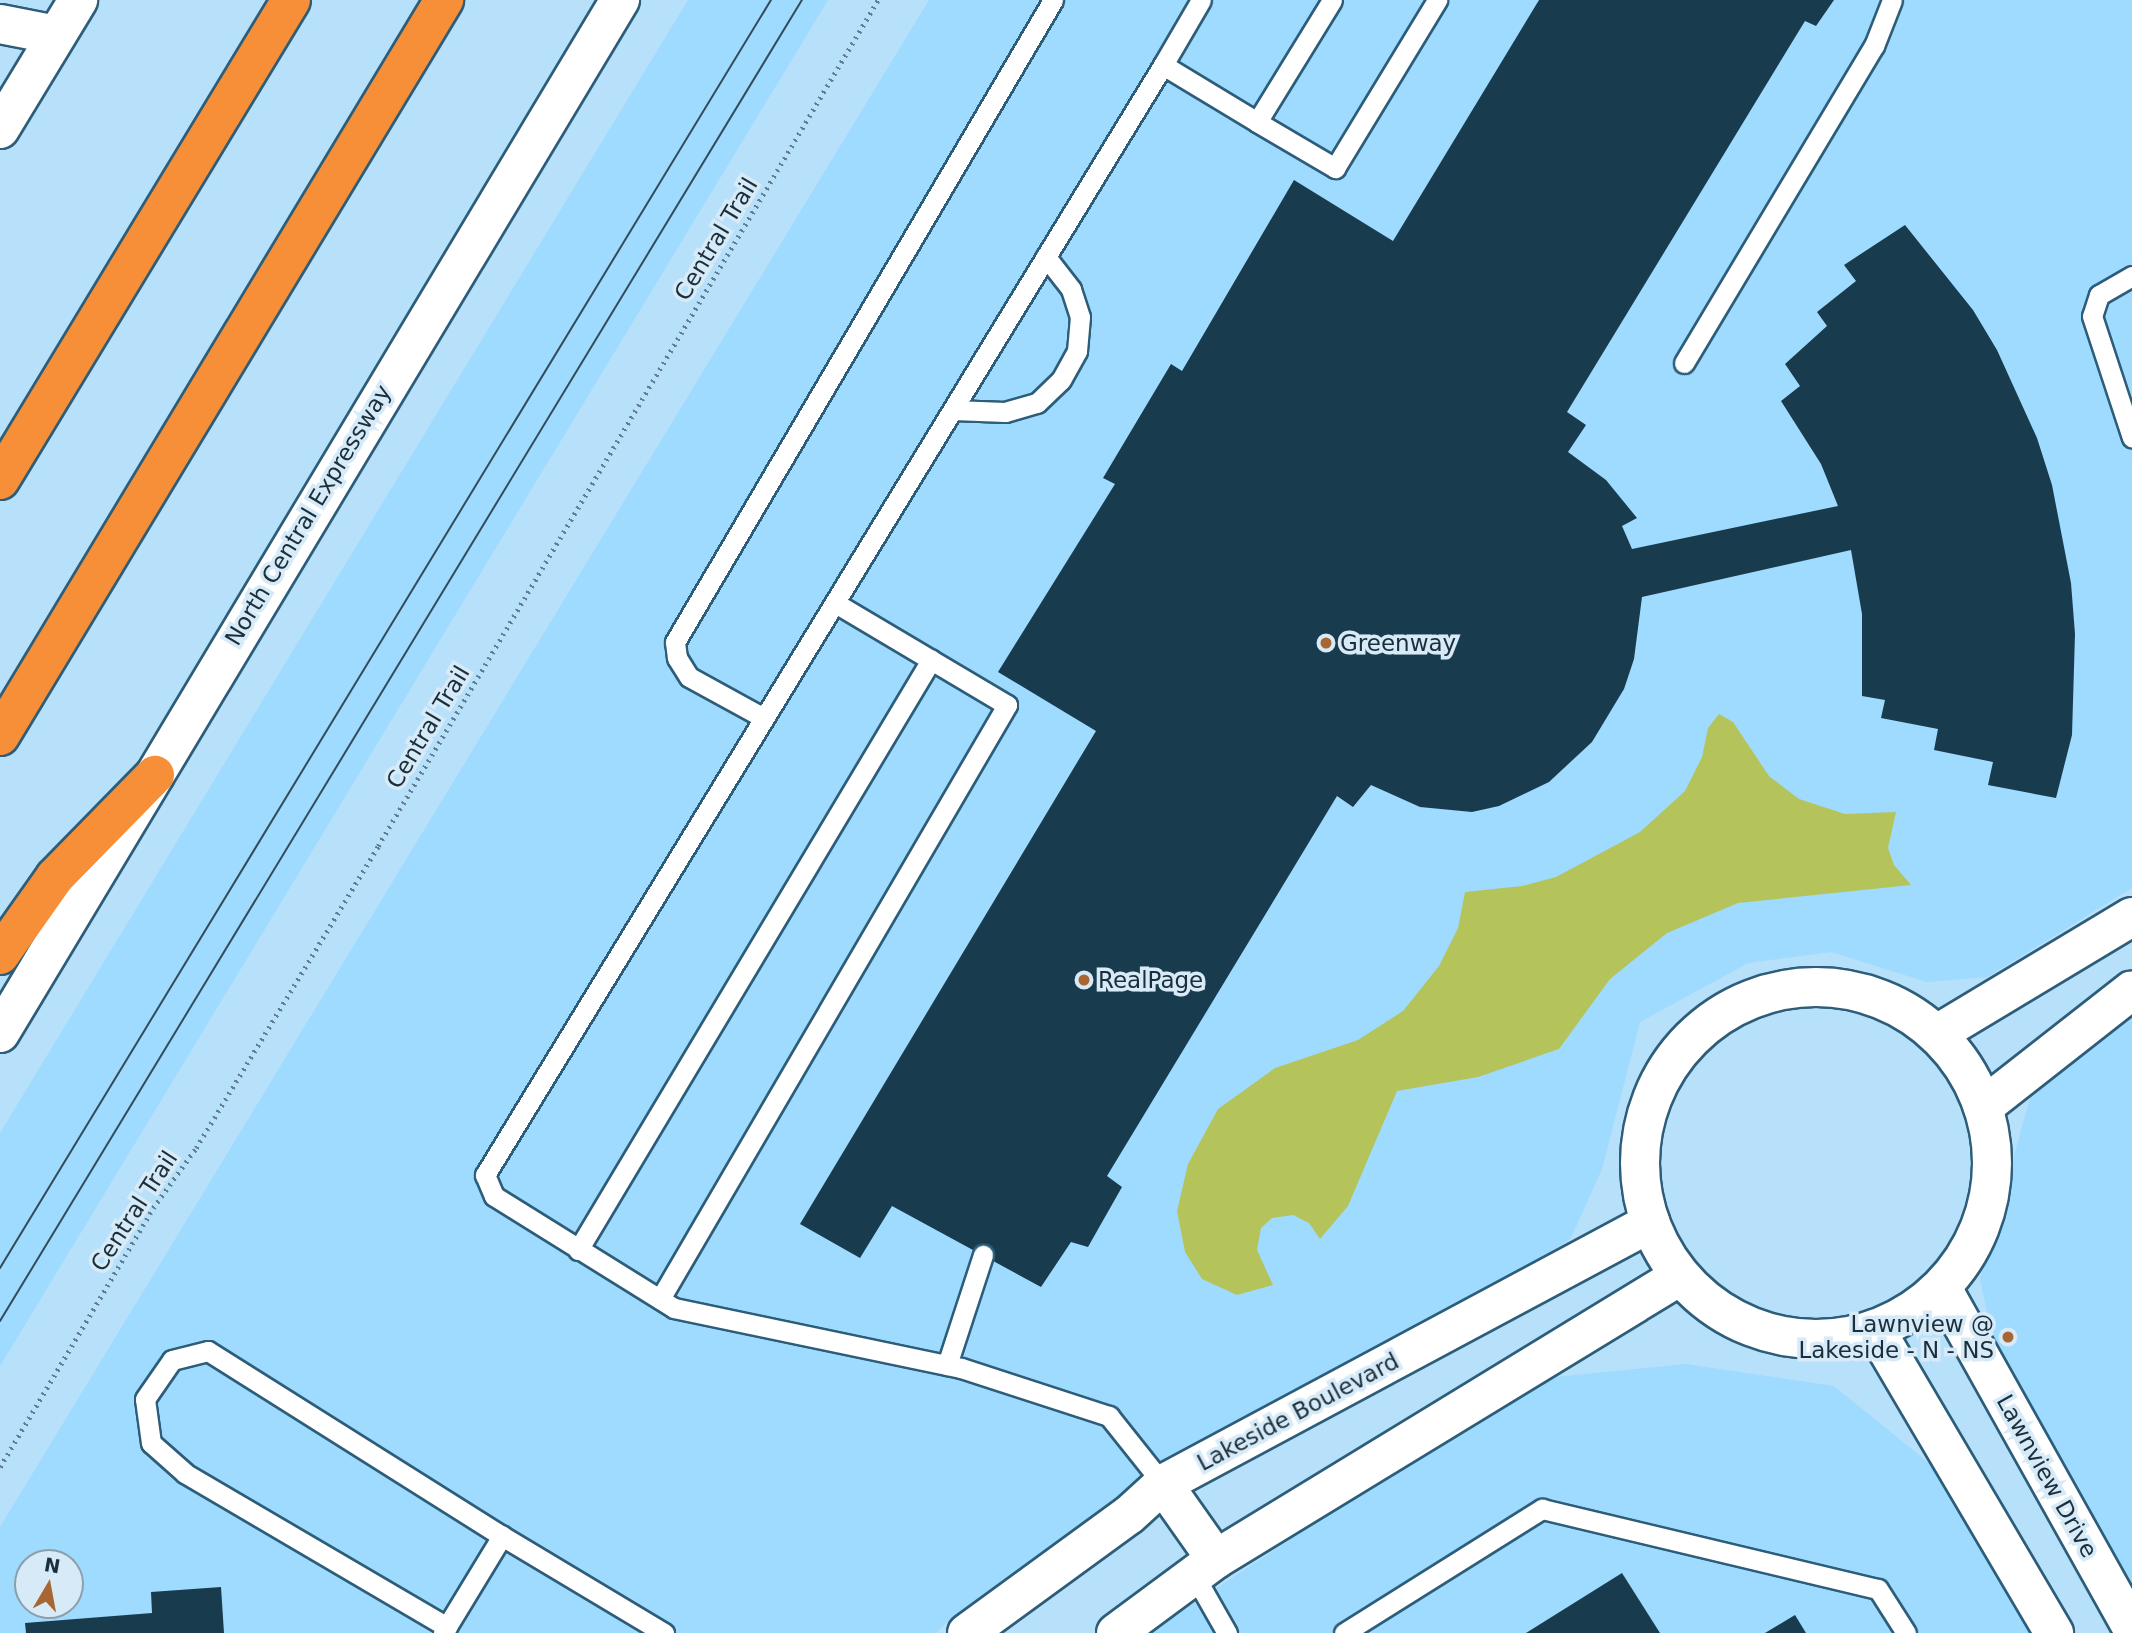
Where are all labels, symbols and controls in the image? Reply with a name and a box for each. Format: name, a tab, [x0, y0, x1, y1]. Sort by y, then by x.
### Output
street label: Central Trail	[669, 173, 763, 305]
street label: North Central Expressway	[219, 380, 397, 650]
place label: Greenway	[1340, 629, 1456, 657]
marker: Greenway	[1318, 635, 1334, 651]
street label: Central Trail	[381, 661, 475, 793]
place label: RealPage	[1098, 966, 1203, 994]
marker: RealPage	[1076, 972, 1092, 988]
street label: Central Trail	[85, 1146, 183, 1276]
place label: Lawnview @ Lakeside - N - NS	[1798, 1310, 1994, 1364]
marker: Lawnview @ Lakeside - N - NS	[2000, 1329, 2016, 1345]
street label: Lakeside Boulevard	[1192, 1347, 1404, 1477]
street label: Lawnview Drive	[1991, 1390, 2103, 1562]
north arrow	[14, 1549, 84, 1619]
text: N	[43, 1553, 62, 1578]

